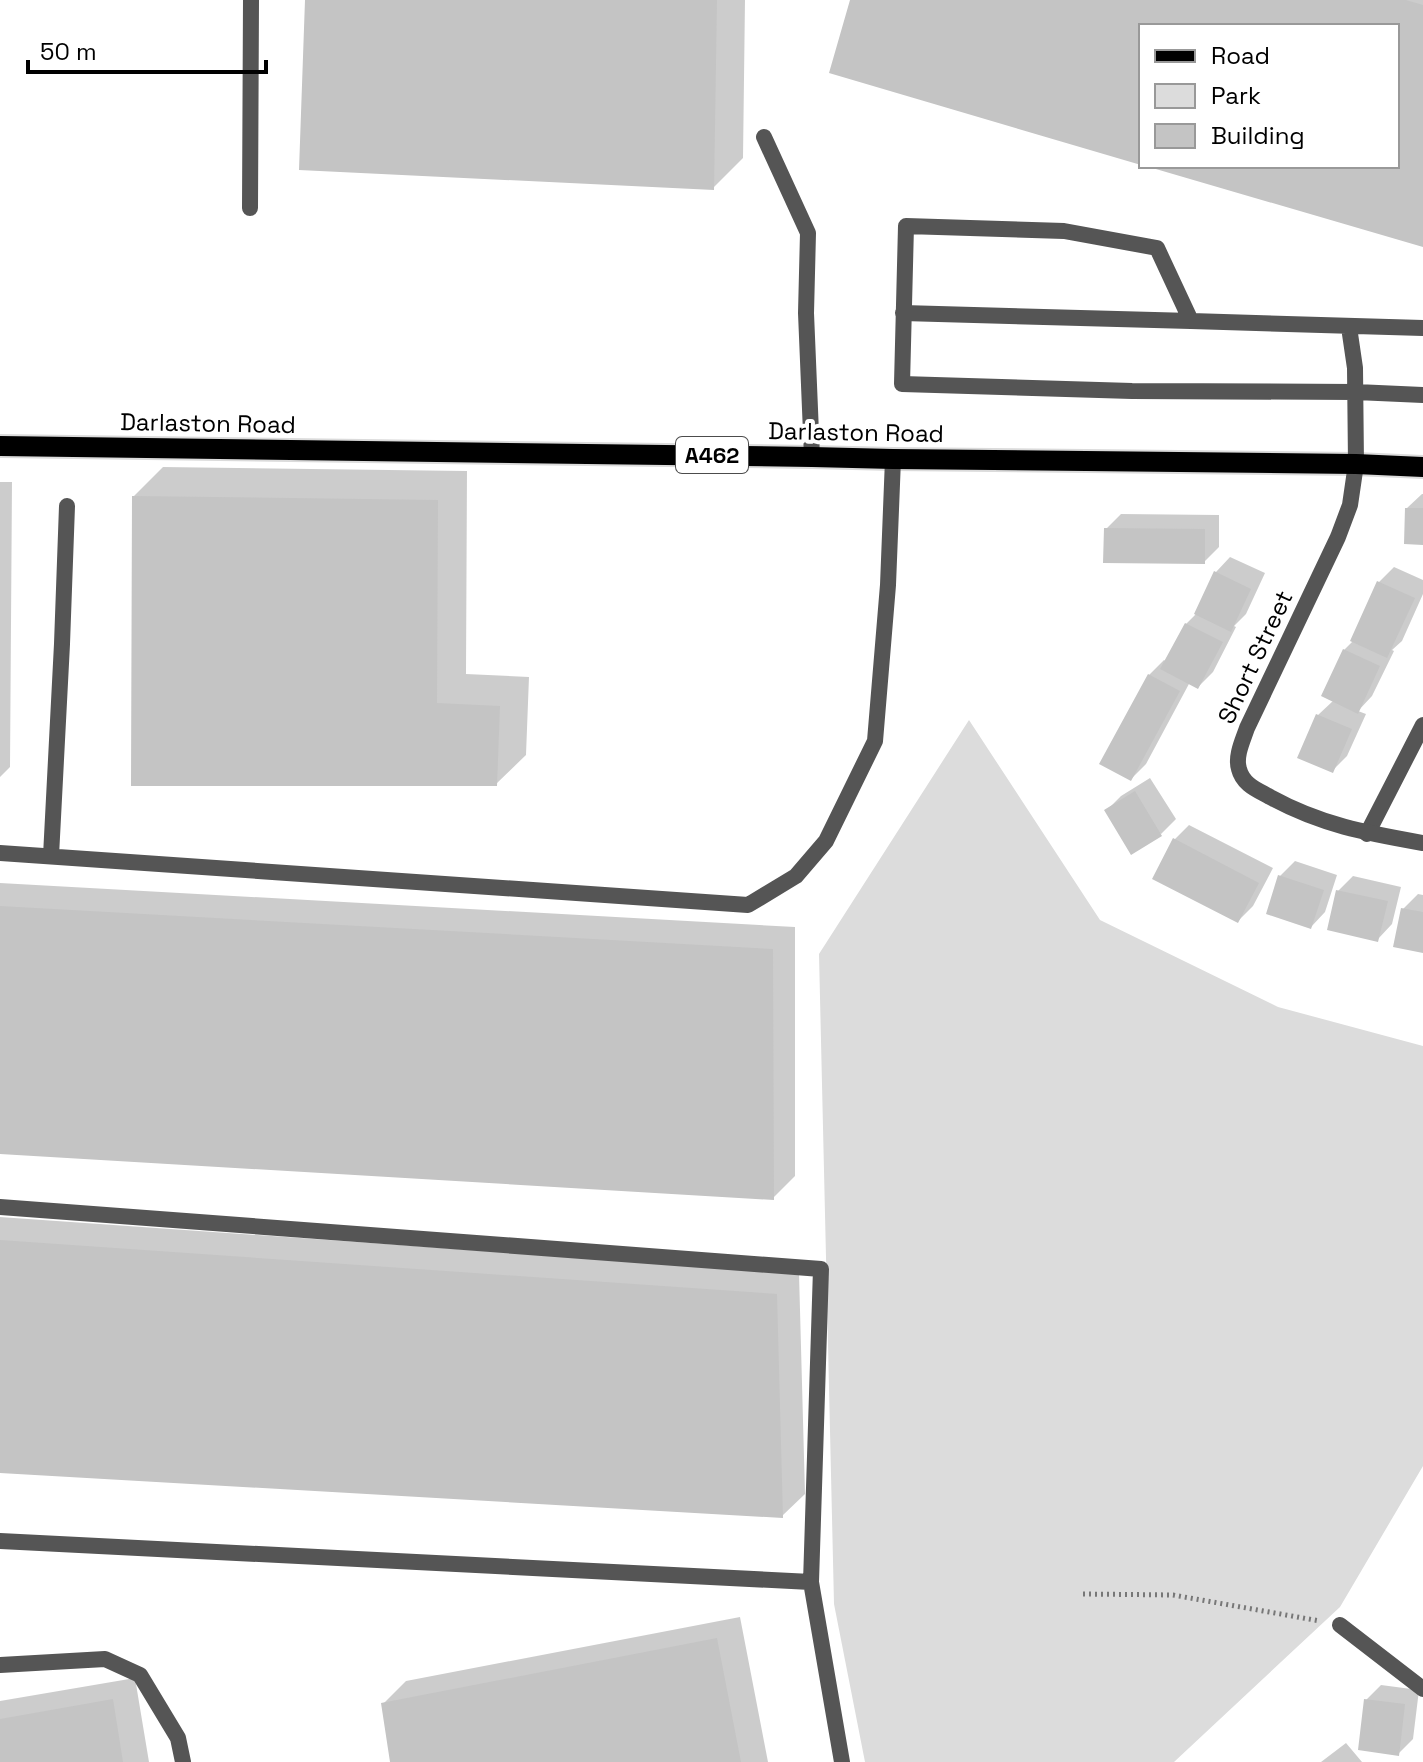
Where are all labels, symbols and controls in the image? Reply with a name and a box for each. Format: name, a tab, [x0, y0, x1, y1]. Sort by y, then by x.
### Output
scale bar	[28, 24, 266, 74]
legend	[1139, 24, 1399, 168]
text: 50 m	[40, 36, 97, 67]
text: Road	[1211, 40, 1270, 71]
text: Park	[1211, 80, 1261, 111]
text: Building	[1211, 120, 1305, 151]
street label: Darlaston Road	[120, 406, 296, 440]
street label: Darlaston Road	[768, 415, 944, 449]
road number: A462	[676, 437, 748, 473]
street label: Short Street	[1211, 585, 1299, 729]

